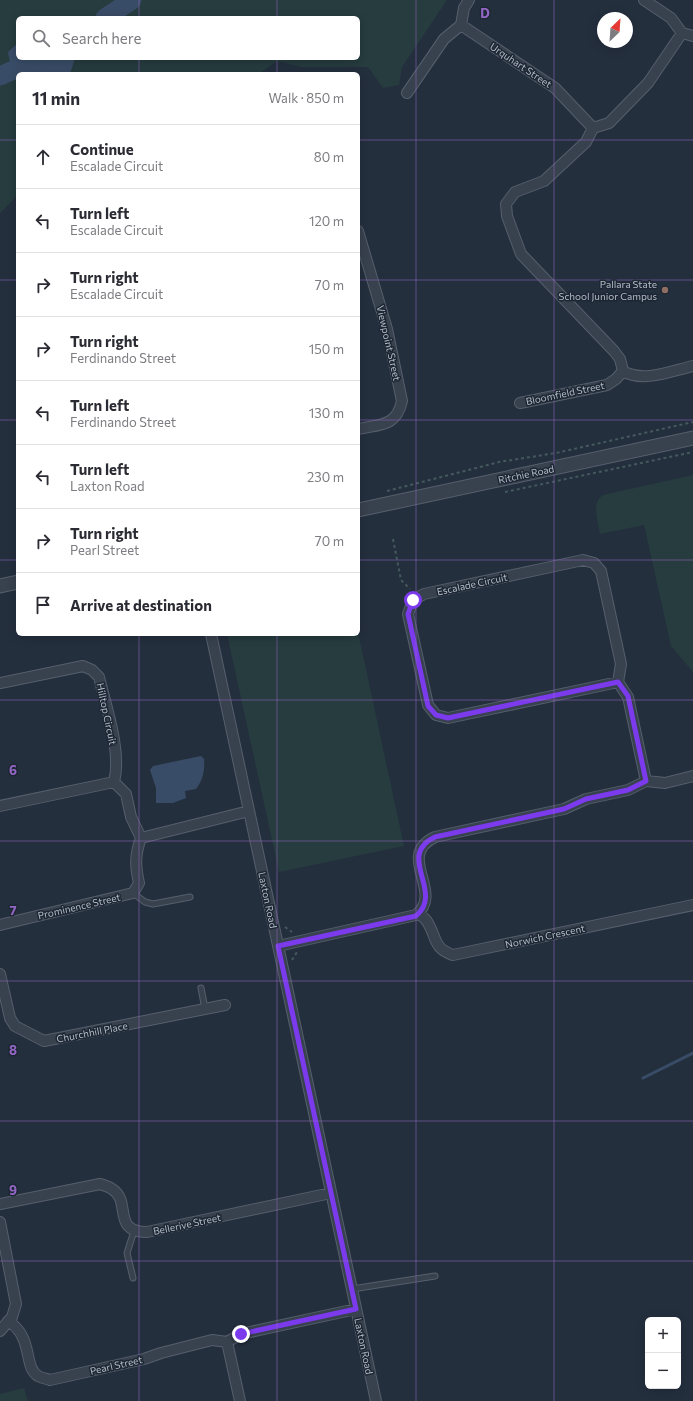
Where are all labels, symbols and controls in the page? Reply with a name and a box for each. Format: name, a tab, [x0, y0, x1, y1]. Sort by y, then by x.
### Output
text: D	[480, 5, 490, 21]
north arrow	[597, 12, 633, 48]
search box	[16, 16, 360, 60]
icon: search	[30, 27, 52, 49]
text: Search here	[62, 29, 141, 47]
street label: Urquhart Street	[488, 40, 554, 90]
text: 11 min	[32, 88, 80, 109]
text: Walk · 850 m	[269, 90, 344, 106]
text: Continue	[70, 140, 134, 158]
icon: ahead	[32, 146, 54, 168]
text: 80 m	[314, 149, 344, 165]
text: Escalade Circuit	[70, 158, 163, 174]
text: Turn left	[70, 204, 129, 222]
icon: left	[32, 210, 54, 232]
text: 120 m	[309, 213, 344, 229]
text: Escalade Circuit	[70, 222, 163, 238]
text: Turn right	[70, 268, 139, 286]
icon: right	[32, 274, 54, 296]
text: 70 m	[315, 277, 344, 293]
place label: Pallara State School Junior Campus	[559, 278, 657, 302]
marker: Pallara State School Junior Campus	[660, 285, 670, 295]
text: Escalade Circuit	[70, 286, 163, 302]
street label: Viewpoint Street	[374, 304, 404, 382]
text: Turn right	[70, 332, 139, 350]
icon: right	[32, 338, 54, 360]
text: 150 m	[309, 341, 344, 357]
text: Ferdinando Street	[70, 350, 176, 366]
street label: Bloomfield Street	[525, 379, 605, 407]
text: Turn left	[70, 396, 129, 414]
icon: left	[32, 402, 54, 424]
text: 130 m	[309, 405, 344, 421]
text: Ferdinando Street	[70, 414, 176, 430]
text: Turn left	[70, 460, 129, 478]
street label: Ritchie Road	[497, 462, 555, 486]
icon: left	[32, 466, 54, 488]
text: 230 m	[307, 469, 344, 485]
text: Laxton Road	[70, 478, 144, 494]
text: Turn right	[70, 524, 139, 542]
icon: right	[32, 530, 54, 552]
text: 70 m	[315, 533, 344, 549]
text: Pearl Street	[70, 542, 139, 558]
street label: Escalade Circuit	[436, 571, 508, 597]
route start	[404, 591, 422, 609]
icon: arrive	[32, 594, 54, 616]
text: Arrive at destination	[70, 596, 212, 614]
street label: Hilltop Circuit	[95, 682, 119, 746]
text: 6	[9, 762, 17, 778]
street label: Laxton Road	[256, 871, 280, 929]
street label: Prominence Street	[36, 891, 122, 921]
text: 7	[9, 902, 17, 918]
street label: Norwich Crescent	[504, 922, 586, 950]
street label: Churchhill Place	[55, 1019, 129, 1045]
text: 8	[9, 1042, 17, 1058]
text: 9	[9, 1182, 17, 1198]
street label: Bellerive Street	[152, 1211, 222, 1237]
street label: Laxton Road	[352, 1317, 376, 1375]
map controls	[645, 1317, 681, 1389]
button: +	[645, 1317, 681, 1353]
route end	[232, 1325, 250, 1343]
street label: Pearl Street	[89, 1353, 143, 1377]
button: −	[645, 1353, 681, 1389]

